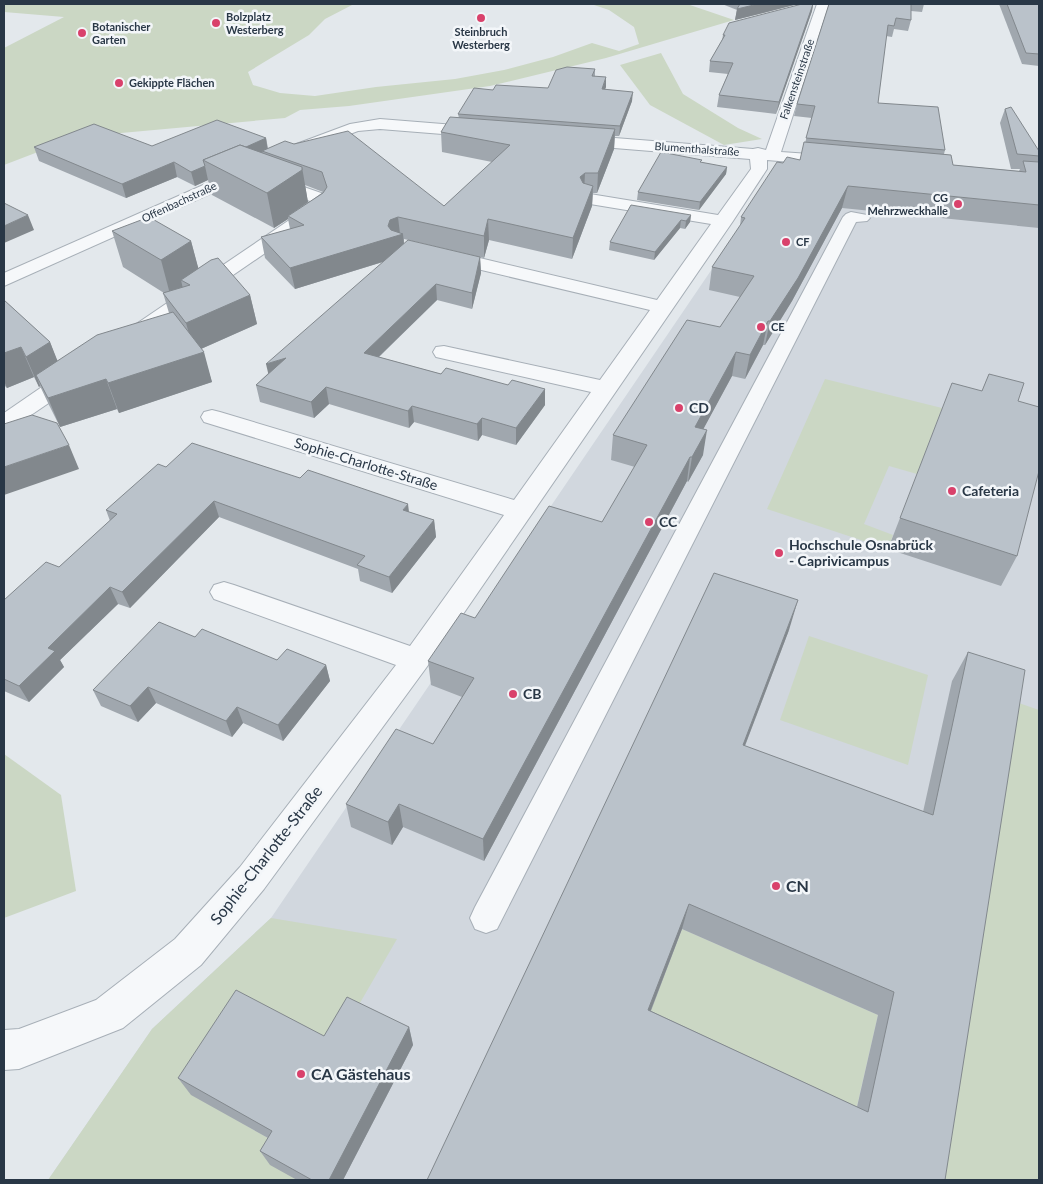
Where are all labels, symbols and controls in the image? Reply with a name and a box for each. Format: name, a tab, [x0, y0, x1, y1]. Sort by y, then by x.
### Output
place label: Bolzplatz Westerberg	[226, 10, 284, 36]
marker: Steinbruch Westerberg	[475, 12, 487, 24]
marker: Bolzplatz Westerberg	[210, 17, 222, 29]
place label: Botanischer Garten	[92, 20, 151, 46]
place label: Steinbruch Westerberg	[452, 25, 510, 51]
marker: Botanischer Garten	[76, 27, 88, 39]
street label: Falkensteinstraße	[777, 37, 816, 121]
place label: Gekippte Flächen	[129, 76, 215, 89]
marker: Gekippte Flächen	[113, 77, 125, 89]
street label: Blumenthalstraße	[654, 139, 740, 158]
street label: Offenbachstraße	[139, 178, 218, 225]
place label: CG Mehrzweckhalle	[868, 191, 948, 217]
marker: CG Mehrzweckhalle	[952, 198, 964, 210]
place label: CF	[796, 235, 810, 248]
marker: CF	[780, 236, 792, 248]
place label: CE	[771, 320, 785, 333]
marker: CE	[755, 321, 767, 333]
place label: CD	[689, 399, 709, 416]
marker: CD	[673, 402, 685, 414]
street label: Sophie-Charlotte-Straße	[292, 434, 440, 493]
place label: Cafeteria	[962, 482, 1019, 499]
marker: Cafeteria	[946, 485, 958, 497]
place label: CC	[659, 513, 678, 530]
marker: CC	[643, 516, 655, 528]
place label: Hochschule Osnabrück - Caprivicampus	[789, 536, 933, 569]
marker: Hochschule Osnabrück - Caprivicampus	[773, 547, 785, 559]
place label: CB	[523, 685, 541, 702]
marker: CB	[507, 688, 519, 700]
street label: Sophie-Charlotte-Straße	[206, 782, 326, 928]
place label: CN	[786, 876, 809, 895]
marker: CN	[770, 880, 782, 892]
place label: CA Gästehaus	[311, 1064, 410, 1083]
marker: CA Gästehaus	[295, 1068, 307, 1080]

